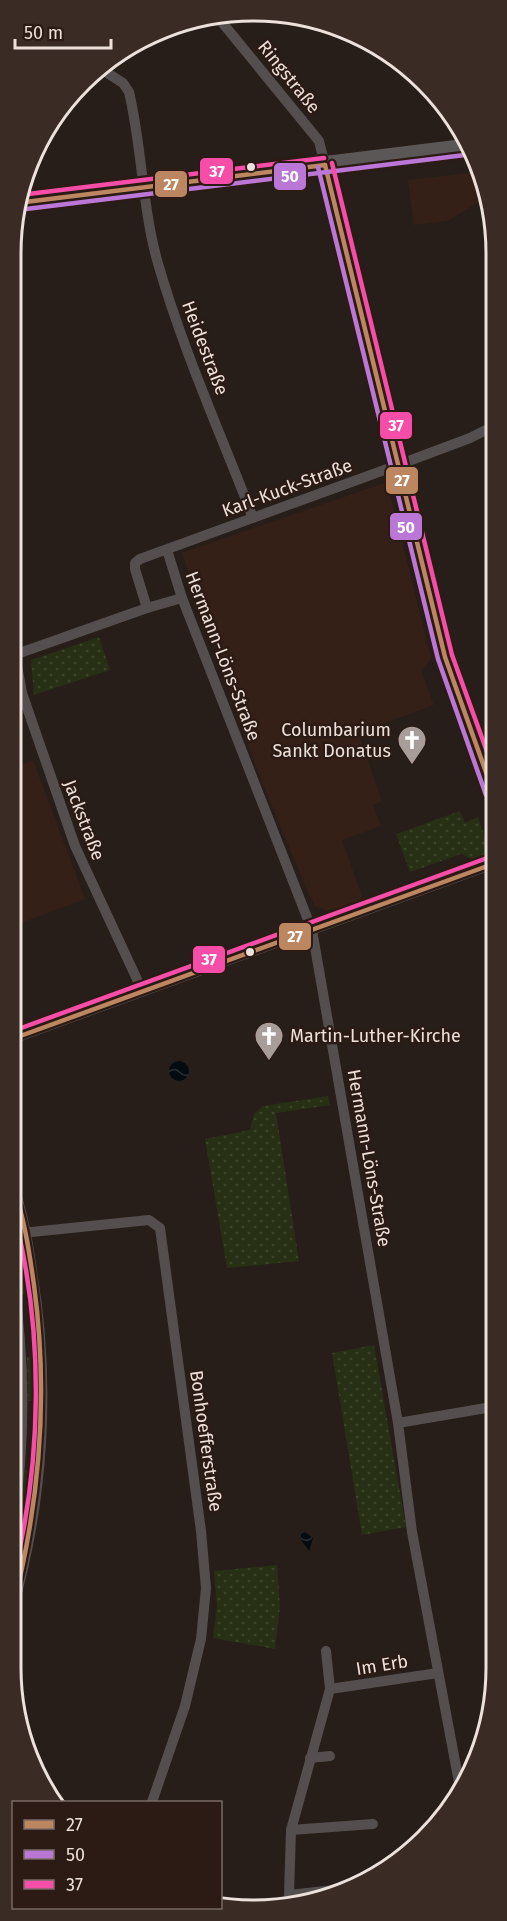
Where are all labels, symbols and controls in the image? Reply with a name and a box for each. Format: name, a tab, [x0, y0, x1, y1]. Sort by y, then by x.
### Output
scale bar	[15, 12, 111, 50]
text: 50 m	[24, 22, 63, 44]
street label: Ringstraße	[253, 36, 325, 118]
line badge: 37	[199, 157, 234, 185]
unlabelled marker	[245, 161, 257, 173]
text: 37	[208, 162, 225, 181]
line badge: 50	[273, 162, 307, 191]
text: 50	[281, 167, 299, 186]
line badge: 27	[154, 170, 188, 198]
text: 27	[163, 175, 179, 194]
street label: Heidestraße	[177, 298, 233, 398]
line badge: 37	[379, 411, 413, 440]
text: 37	[387, 416, 404, 435]
street label: Karl-Kuck-Straße	[219, 454, 355, 522]
line badge: 27	[385, 466, 419, 495]
text: 27	[394, 471, 410, 490]
line badge: 50	[389, 512, 423, 541]
text: 50	[397, 518, 415, 537]
street label: Hermann-Löns-Straße	[181, 568, 265, 744]
place label: Columbarium Sankt Donatus	[273, 719, 391, 762]
church icon: Columbarium Sankt Donatus	[396, 724, 428, 766]
street label: Jackstraße	[59, 777, 109, 863]
line badge: 27	[278, 922, 312, 951]
text: 27	[287, 927, 303, 946]
line badge: 37	[192, 945, 226, 974]
unlabelled marker	[244, 946, 256, 958]
text: 37	[200, 950, 217, 969]
church icon: Martin-Luther-Kirche	[253, 1020, 285, 1062]
place label: Martin-Luther-Kirche	[290, 1025, 461, 1047]
street label: Hermann-Löns-Straße	[343, 1068, 395, 1248]
street label: Bonhoefferstraße	[185, 1369, 227, 1513]
street label: Im Erb	[354, 1650, 410, 1680]
legend	[12, 1801, 222, 1909]
text: 27	[66, 1814, 83, 1836]
text: 50	[66, 1844, 85, 1866]
text: 37	[66, 1874, 83, 1896]

